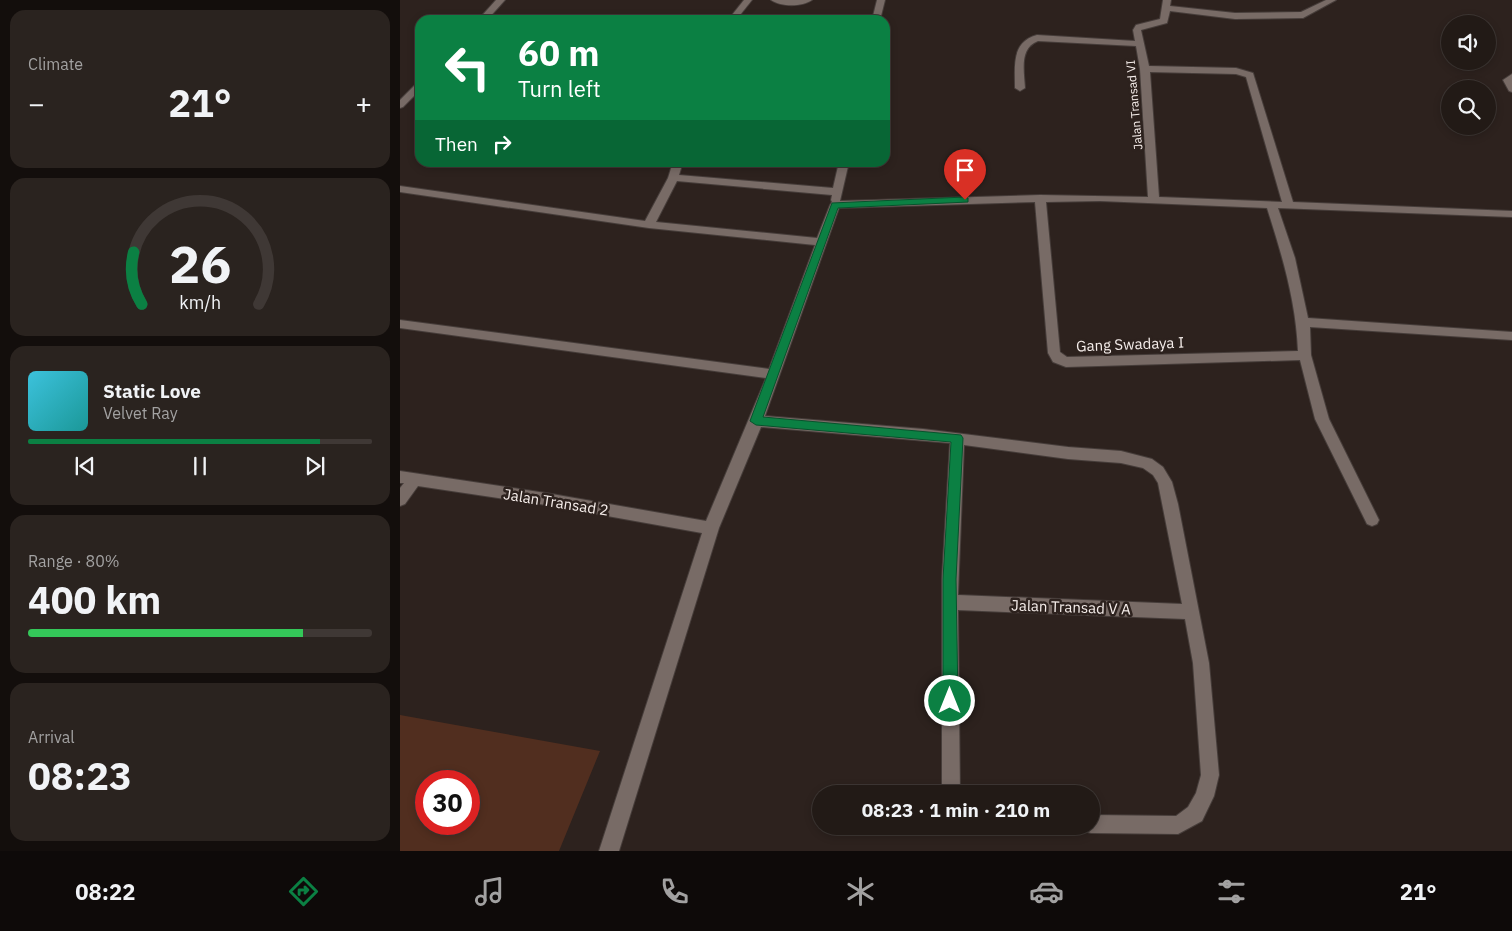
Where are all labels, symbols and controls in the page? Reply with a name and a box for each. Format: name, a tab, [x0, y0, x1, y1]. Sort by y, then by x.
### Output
map controls	[1441, 15, 1496, 135]
button: sound	[1441, 15, 1496, 70]
text: 60 m	[518, 30, 600, 76]
icon: left	[435, 35, 500, 100]
text: Climate	[28, 54, 83, 74]
street label: Jalan Transad VI	[1123, 59, 1145, 150]
text: Turn left	[518, 74, 601, 103]
text: 21°	[168, 78, 232, 127]
button: search	[1441, 80, 1496, 135]
text: −	[28, 85, 45, 122]
text: +	[355, 85, 372, 122]
icon: right	[488, 130, 516, 158]
text: Then	[435, 132, 478, 156]
pin	[944, 149, 986, 200]
icon: arrive	[951, 156, 979, 184]
text: 26	[169, 230, 231, 297]
text: km/h	[179, 291, 221, 314]
street label: Gang Swadaya I	[1076, 333, 1184, 355]
text: Static Love	[103, 379, 201, 403]
text: Velvet Ray	[103, 403, 178, 423]
icon: previous	[71, 452, 99, 480]
icon: pause	[186, 452, 214, 480]
icon: next	[301, 452, 329, 480]
street label: Jalan Transad 2	[502, 484, 610, 520]
text: Range · 80%	[28, 551, 120, 571]
text: 400 km	[28, 575, 161, 624]
street label: Jalan Transad V A	[1011, 595, 1131, 619]
position arrow	[923, 674, 975, 726]
text: Arrival	[28, 727, 75, 747]
text: 08:23	[28, 751, 132, 800]
speed limit sign: 30	[415, 770, 480, 835]
text: 08:23 · 1 min · 210 m	[862, 798, 1050, 822]
icon: directions	[286, 874, 321, 909]
icon: music	[472, 874, 507, 909]
icon: phone	[657, 874, 692, 909]
icon: climate	[843, 874, 878, 909]
icon: car	[1029, 874, 1064, 909]
icon: filters	[1214, 874, 1249, 909]
text: 08:22	[75, 877, 135, 906]
text: 21°	[1400, 877, 1437, 906]

